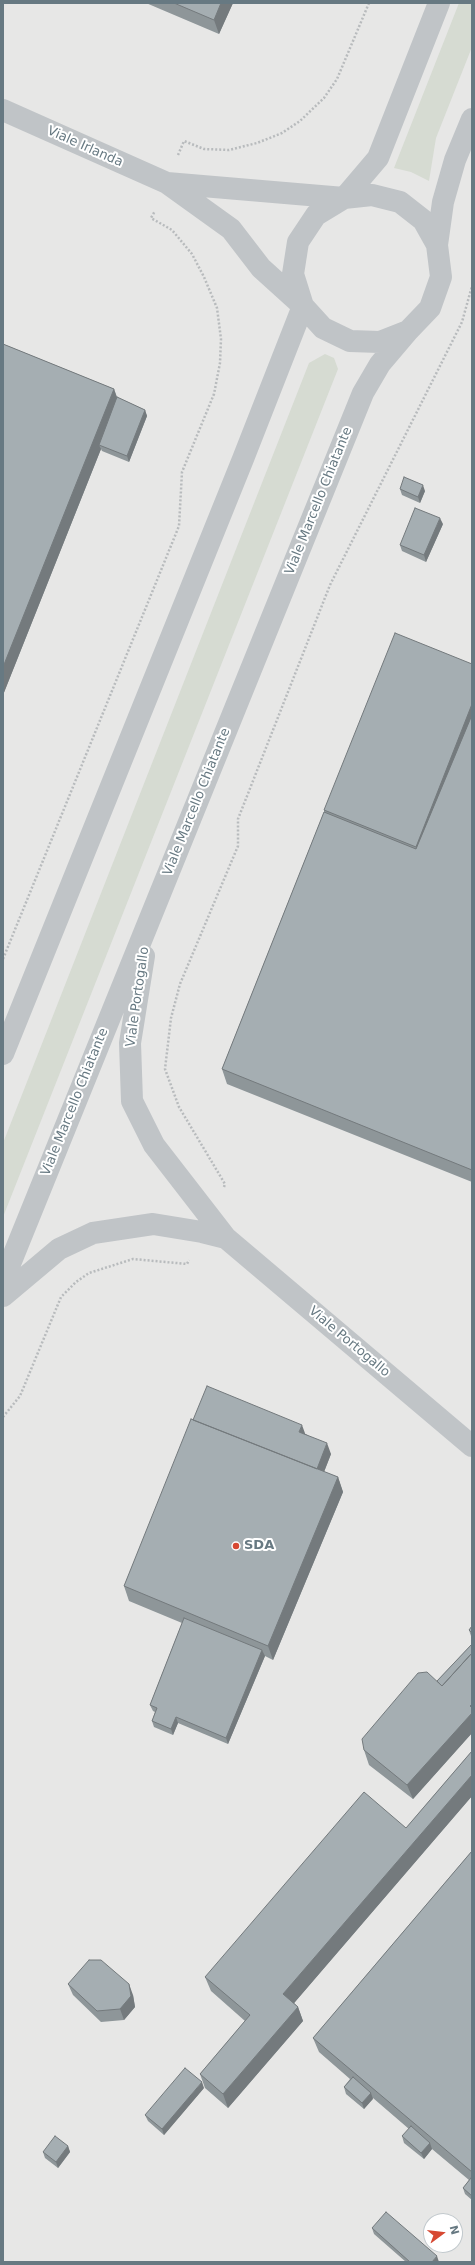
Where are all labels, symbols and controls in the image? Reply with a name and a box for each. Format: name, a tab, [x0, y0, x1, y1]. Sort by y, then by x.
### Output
street label: Viale Irlanda	[45, 123, 125, 171]
street label: Viale Marcello Chiatante	[282, 425, 356, 577]
street label: Viale Marcello Chiatante	[160, 726, 234, 878]
street label: Viale Portogallo	[123, 946, 153, 1048]
street label: Viale Marcello Chiatante	[38, 1026, 112, 1178]
street label: Viale Portogallo	[305, 1304, 393, 1380]
place label: SDA	[244, 1538, 274, 1554]
marker: SDA	[231, 1541, 241, 1551]
north arrow	[423, 2213, 463, 2253]
text: N	[447, 2224, 462, 2236]

